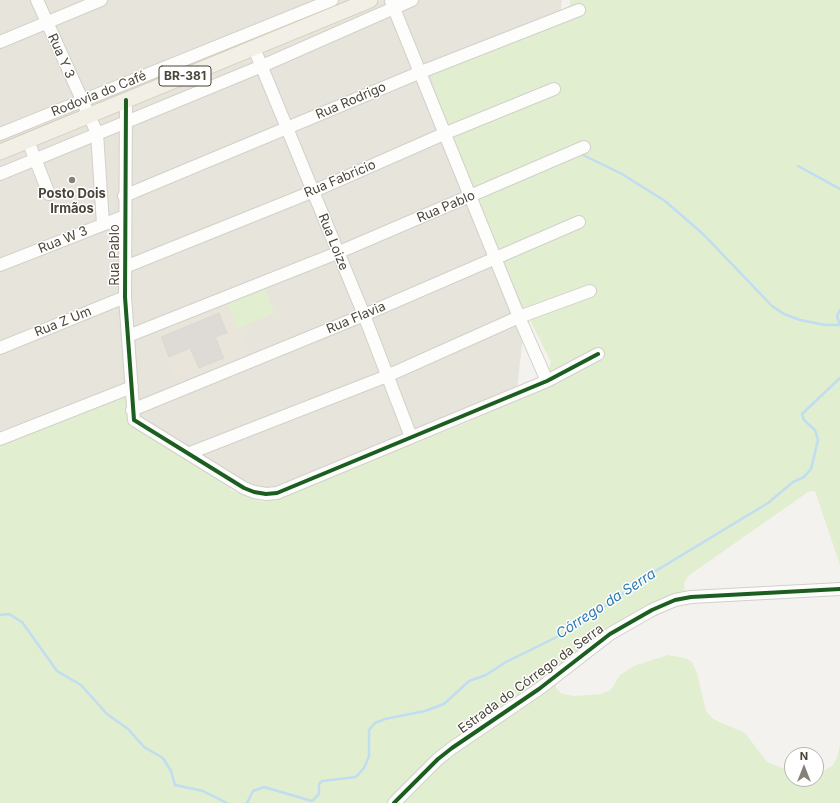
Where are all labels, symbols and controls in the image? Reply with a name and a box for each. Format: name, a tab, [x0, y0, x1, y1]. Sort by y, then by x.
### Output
street label: Rua Y 3	[44, 31, 78, 81]
road number: BR-381	[159, 66, 211, 86]
street label: Rodovia do Café	[49, 68, 149, 120]
street label: Rua Rodrigo	[313, 79, 389, 123]
street label: Rua Fabricio	[302, 157, 378, 201]
marker: Posto Dois Irmãos	[67, 175, 77, 185]
place label: Posto Dois Irmãos	[38, 186, 106, 217]
street label: Rua Pablo	[415, 188, 477, 226]
street label: Rua Loize	[315, 211, 351, 273]
street label: Rua W 3	[36, 223, 90, 257]
street label: Rua Pablo	[107, 224, 123, 286]
street label: Rua Flavia	[324, 299, 388, 337]
street label: Rua Z Um	[32, 304, 94, 340]
water label: Córrego da Serra	[553, 566, 659, 642]
street label: Estrada do Córrego da Serra	[455, 621, 607, 737]
north arrow	[784, 747, 824, 787]
text: N	[800, 749, 808, 763]

